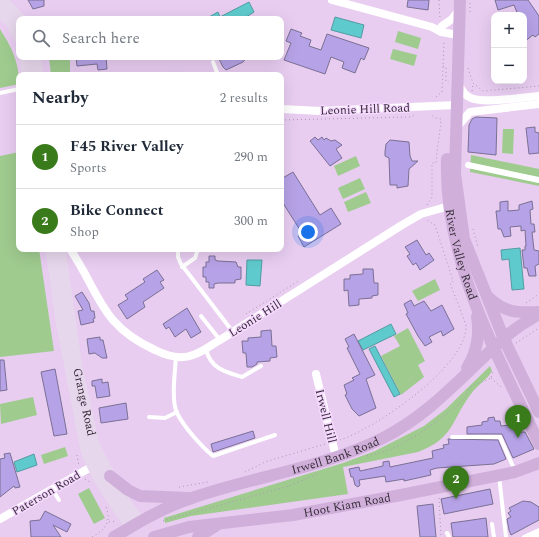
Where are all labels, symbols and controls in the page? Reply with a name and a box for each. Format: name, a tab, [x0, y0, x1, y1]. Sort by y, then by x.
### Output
map controls	[491, 12, 527, 84]
button: +	[491, 12, 527, 48]
search box	[16, 16, 284, 60]
icon: search	[30, 27, 52, 49]
text: Search here	[62, 27, 140, 50]
button: −	[491, 48, 527, 84]
text: Nearby	[32, 85, 88, 111]
text: 2 results	[220, 88, 268, 108]
street label: Leonie Hill Road	[320, 98, 411, 121]
text: F45 River Valley	[70, 135, 183, 158]
text: 1	[41, 147, 49, 167]
text: 290 m	[234, 147, 268, 167]
text: Sports	[70, 158, 107, 178]
text: Bike Connect	[70, 199, 164, 222]
street label: River Valley Road	[440, 208, 482, 303]
text: 2	[41, 211, 49, 231]
text: 300 m	[234, 211, 268, 231]
text: Shop	[70, 222, 99, 242]
your location	[298, 222, 318, 242]
street label: Leonie Hill	[225, 294, 286, 342]
street label: Grange Road	[67, 366, 101, 438]
street label: Irwell Hill	[310, 387, 341, 445]
pin: 1	[505, 405, 531, 438]
street label: Irwell Bank Road	[289, 432, 383, 480]
street label: Paterson Road	[8, 466, 85, 521]
pin: 2	[443, 466, 469, 499]
street label: Hoot Kiam Road	[302, 488, 393, 523]

